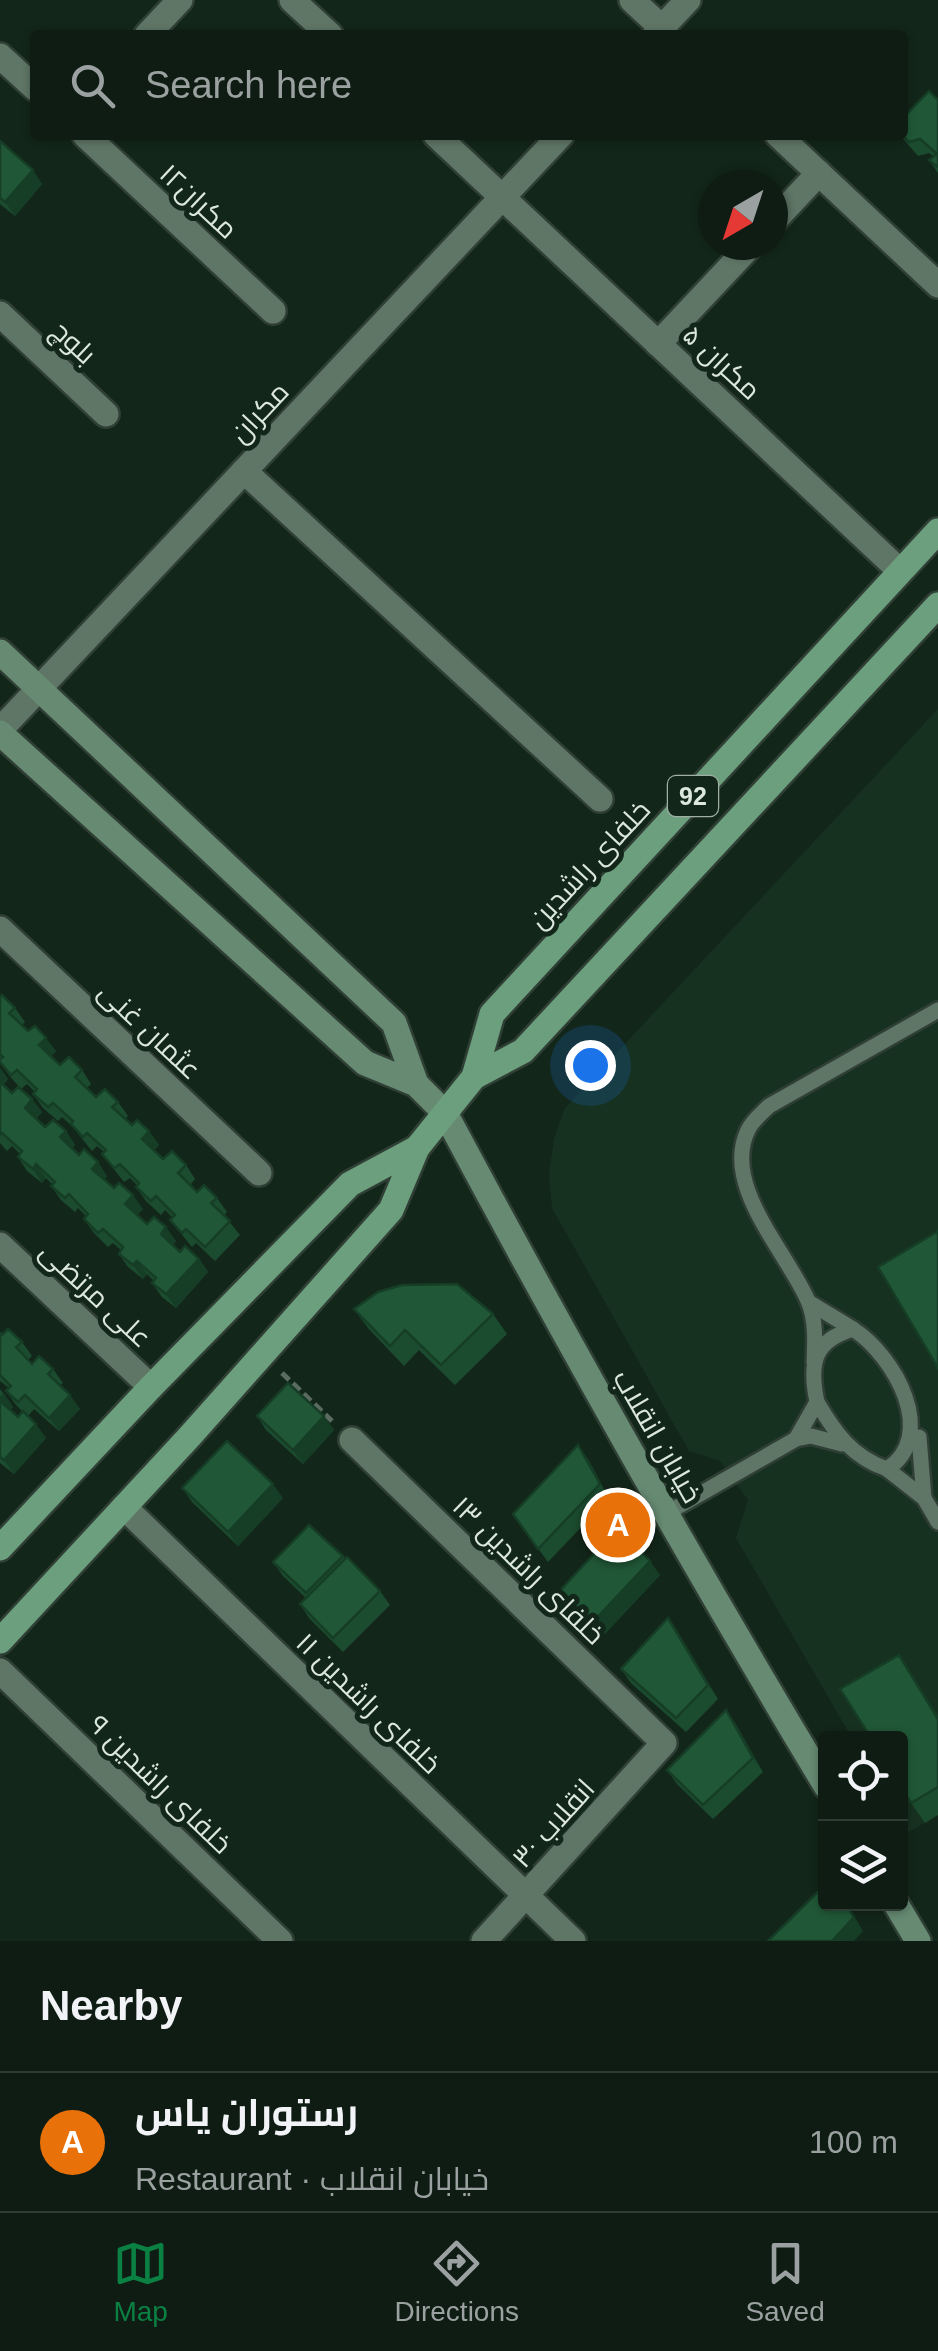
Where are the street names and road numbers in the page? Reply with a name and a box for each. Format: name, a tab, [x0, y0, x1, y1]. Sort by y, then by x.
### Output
street label: مکران۱۲	[153, 158, 244, 246]
street label: بلوچ	[43, 314, 102, 372]
street label: مکران ۵	[676, 319, 767, 407]
street label: مکران	[224, 376, 296, 450]
road number: 92	[668, 776, 718, 816]
street label: خلفای راشدین	[522, 794, 657, 935]
street label: عثمان غنی	[92, 975, 207, 1086]
street label: علی مرتضی	[33, 1235, 157, 1354]
street label: خیابان انقلاب	[606, 1364, 708, 1509]
street label: خلفای راشدین ۱۳	[446, 1490, 611, 1651]
street label: خلفای راشدین ۱۱	[289, 1627, 447, 1781]
street label: خلفای راشدین ۹	[82, 1709, 238, 1861]
street label: انقلاب ۳۰	[506, 1773, 601, 1874]

